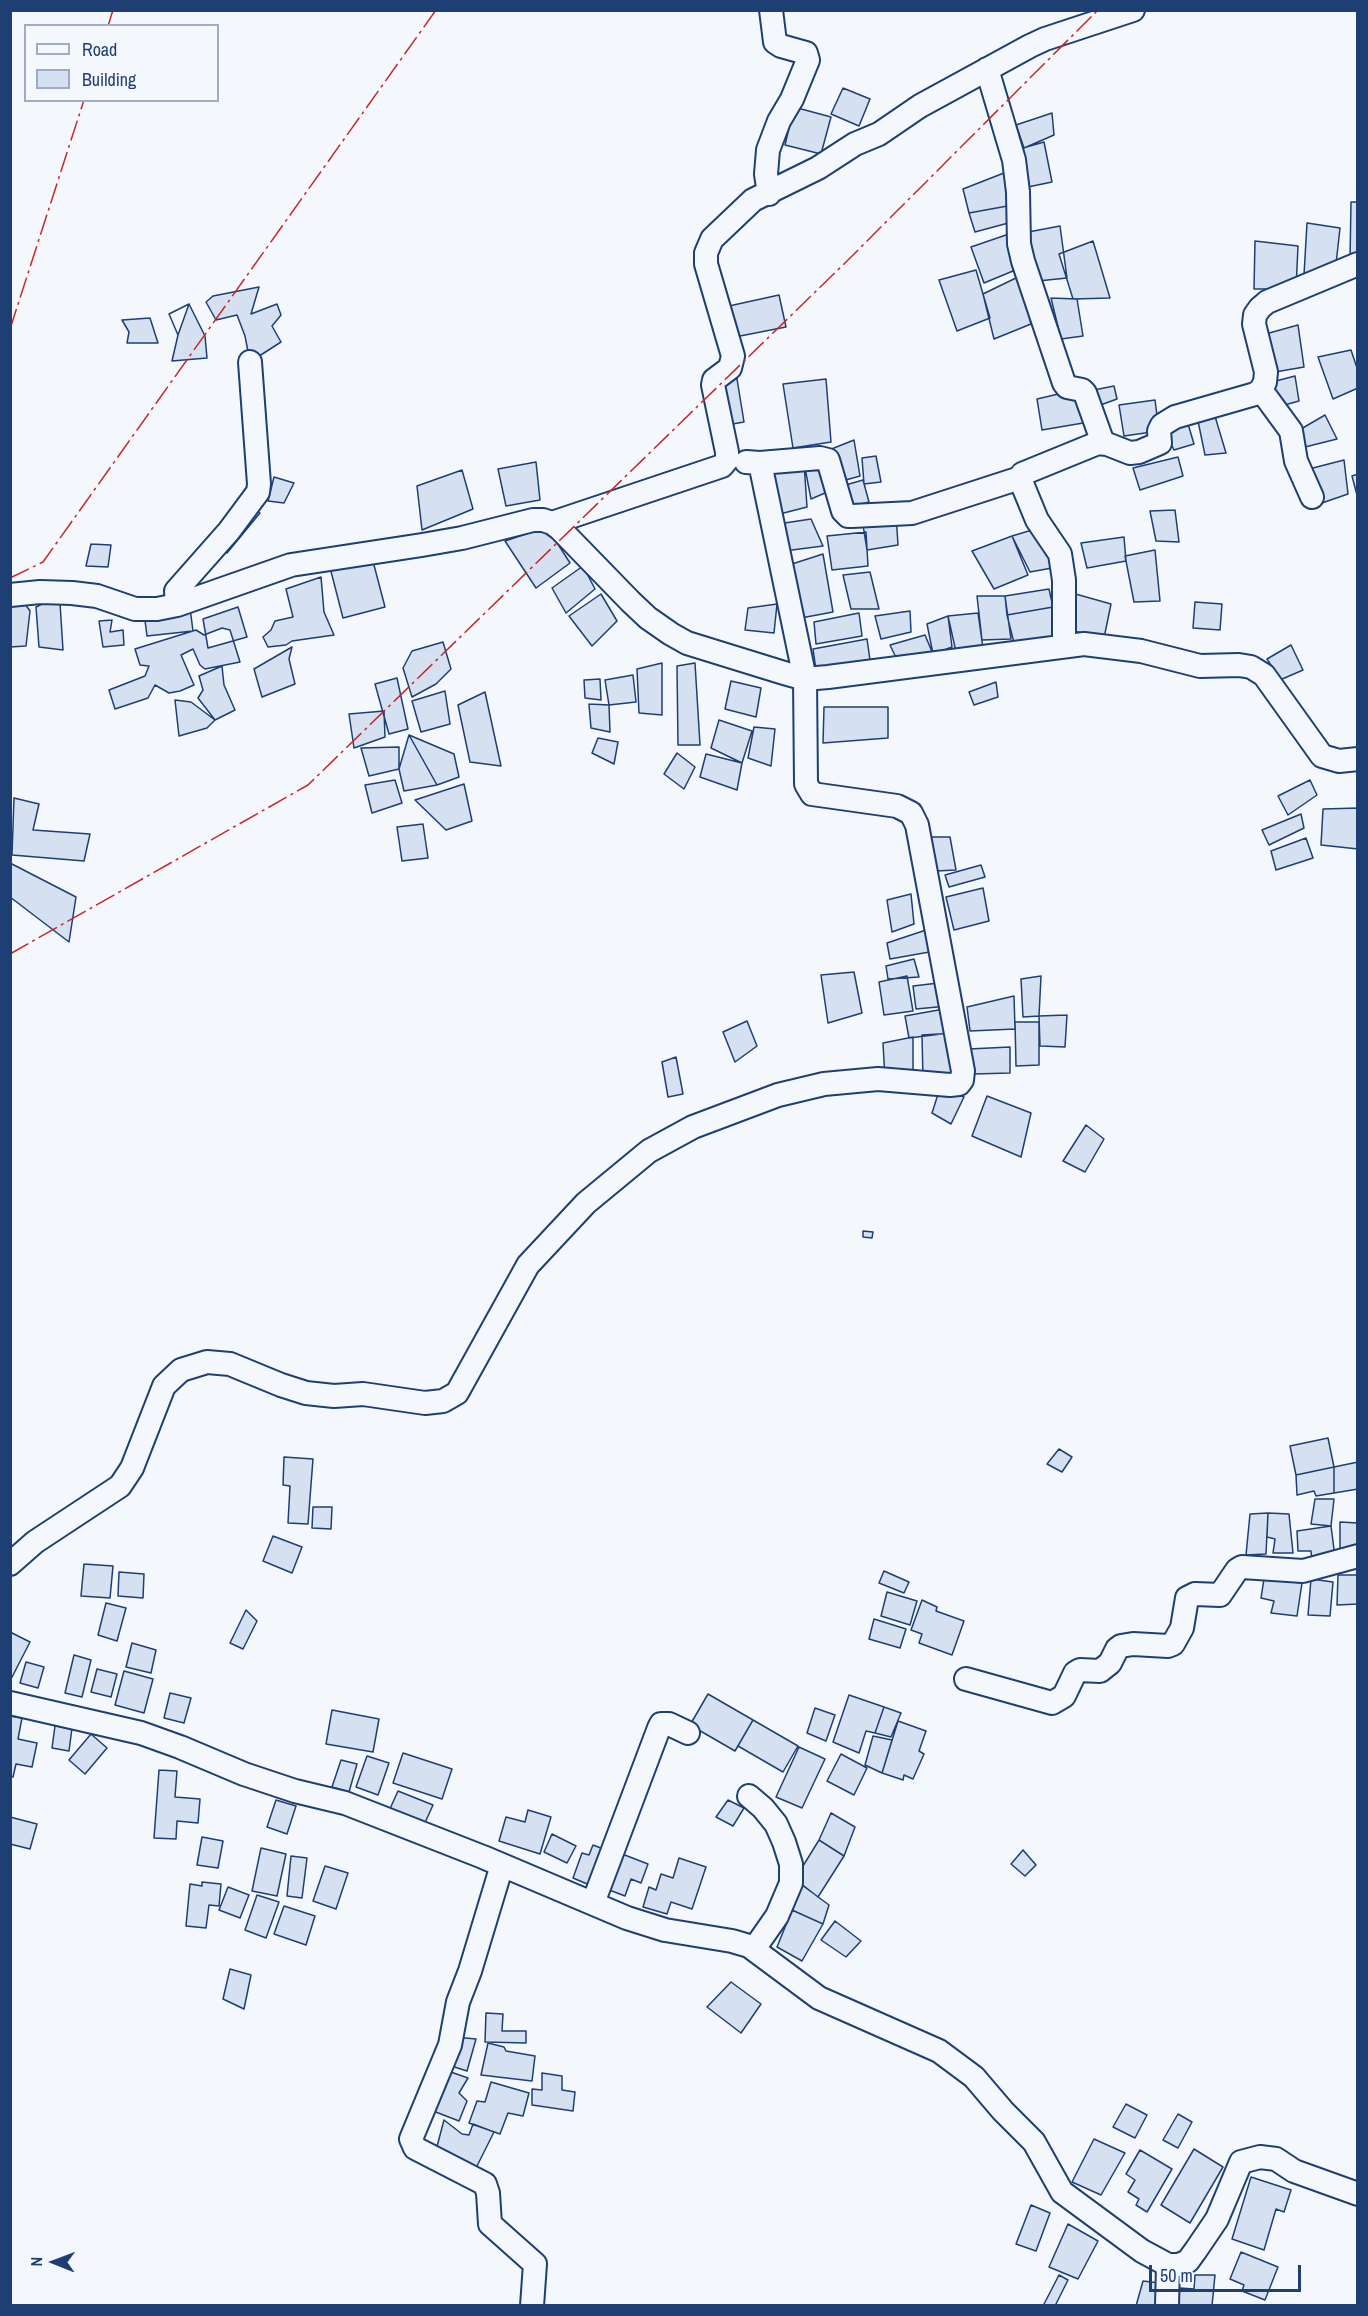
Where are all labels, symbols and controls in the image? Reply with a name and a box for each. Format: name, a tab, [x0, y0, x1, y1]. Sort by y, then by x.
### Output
legend	[24, 24, 219, 102]
text: Road	[82, 37, 117, 62]
text: Building	[82, 67, 136, 92]
north arrow	[24, 2232, 84, 2292]
scale bar	[1152, 2253, 1304, 2291]
text: N	[25, 2257, 47, 2267]
text: 50 m	[1160, 2263, 1193, 2288]

